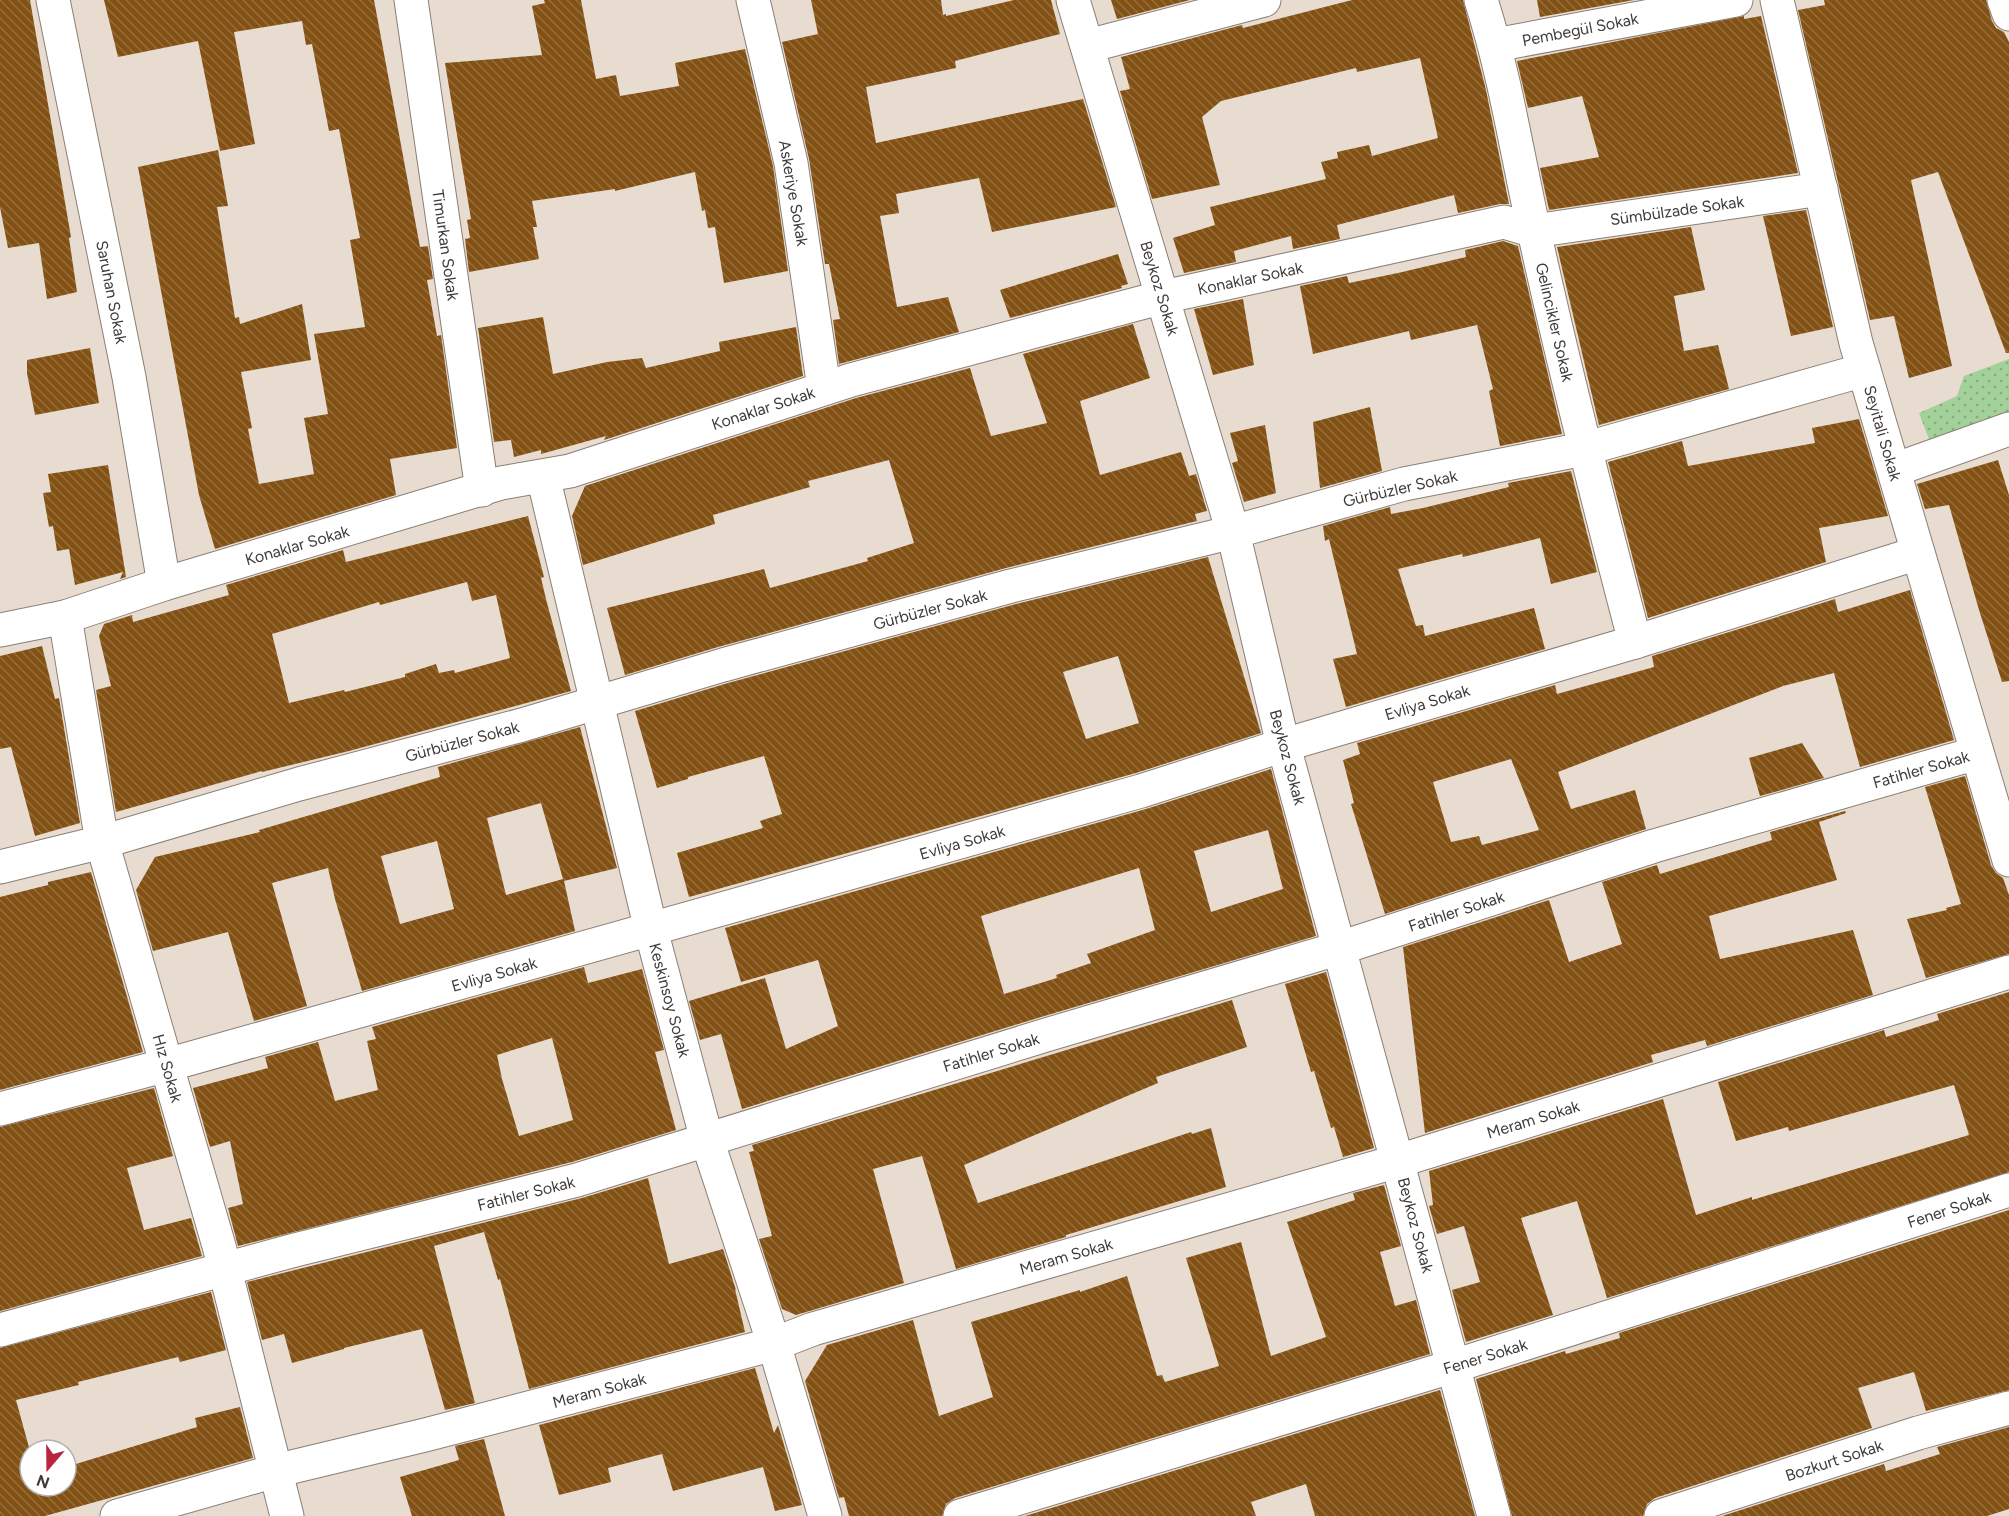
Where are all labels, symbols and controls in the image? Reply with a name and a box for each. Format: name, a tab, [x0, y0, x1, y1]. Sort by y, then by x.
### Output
street label: Pembegül Sokak	[1520, 9, 1640, 50]
street label: Askeriye Sokak	[775, 139, 812, 248]
street label: Timurkan Sokak	[428, 188, 463, 302]
street label: Sümbülzade Sokak	[1609, 192, 1745, 229]
street label: Saruhan Sokak	[92, 239, 131, 346]
street label: Beykoz Sokak	[1136, 239, 1183, 338]
street label: Konaklar Sokak	[1196, 258, 1305, 299]
street label: Gelincikler Sokak	[1532, 261, 1577, 384]
street label: Konaklar Sokak	[709, 383, 817, 434]
street label: Seyitali Sokak	[1860, 383, 1905, 483]
street label: Gürbüzler Sokak	[1341, 466, 1459, 511]
street label: Konaklar Sokak	[243, 521, 352, 569]
street label: Gürbüzler Sokak	[871, 585, 989, 634]
street label: Evliya Sokak	[1382, 680, 1472, 724]
street label: Beykoz Sokak	[1266, 707, 1309, 807]
street label: Gürbüzler Sokak	[403, 717, 521, 766]
street label: Fatihler Sokak	[1871, 747, 1972, 792]
street label: Evliya Sokak	[917, 821, 1007, 864]
street label: Fatihler Sokak	[1406, 887, 1507, 936]
street label: Keskinsoy Sokak	[645, 941, 694, 1060]
street label: Evliya Sokak	[449, 953, 539, 996]
street label: Fatihler Sokak	[941, 1029, 1042, 1076]
street label: Hız Sokak	[149, 1032, 186, 1105]
street label: Meram Sokak	[1484, 1096, 1582, 1143]
street label: Fatihler Sokak	[475, 1172, 577, 1215]
street label: Beykoz Sokak	[1394, 1175, 1437, 1275]
street label: Fener Sokak	[1905, 1187, 1994, 1232]
street label: Meram Sokak	[1017, 1234, 1115, 1279]
street label: Fener Sokak	[1441, 1335, 1530, 1378]
street label: Meram Sokak	[550, 1369, 648, 1412]
street label: Bozkurt Sokak	[1783, 1436, 1886, 1485]
north arrow	[18, 1438, 78, 1498]
text: N	[34, 1471, 52, 1493]

